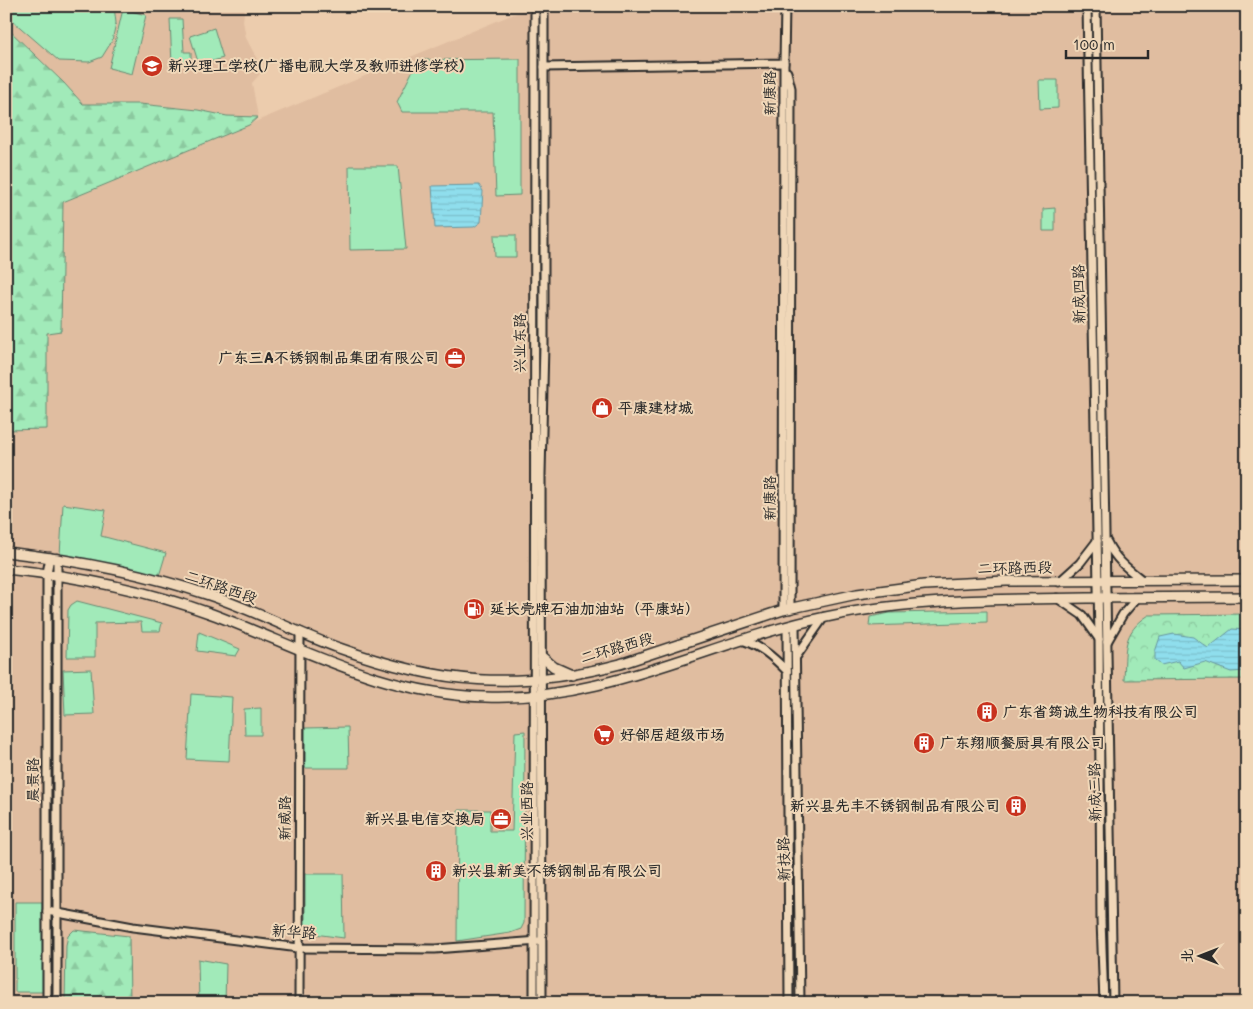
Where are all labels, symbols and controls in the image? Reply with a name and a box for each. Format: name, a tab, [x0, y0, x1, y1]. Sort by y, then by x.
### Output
scale bar	[1066, 28, 1148, 60]
text: 100 m	[1073, 34, 1115, 54]
school or university icon: 新兴理工学校(广播电视大学及教师进修学校)	[140, 54, 164, 78]
place label: 新兴理工学校(广播电视大学及教师进修学校)	[168, 55, 464, 75]
street label: 新康路	[759, 70, 779, 116]
street label: 新成四路	[1067, 264, 1089, 324]
street label: 兴业东路	[509, 313, 529, 373]
office icon: 广东三A不锈钢制品集团有限公司	[443, 346, 467, 370]
place label: 广东三A不锈钢制品集团有限公司	[219, 347, 439, 367]
shop icon: 平康建材城	[590, 396, 614, 420]
place label: 平康建材城	[618, 397, 693, 417]
street label: 新康路	[759, 475, 779, 521]
street label: 二环路西段	[977, 556, 1053, 578]
street label: 二环路西段	[183, 564, 260, 608]
fuel station icon: 延长壳牌石油加油站（平康站）	[462, 597, 486, 621]
place label: 延长壳牌石油加油站（平康站）	[490, 598, 700, 618]
street label: 二环路西段	[578, 627, 656, 667]
building icon: 广东省筠诚生物科技有限公司	[975, 700, 999, 724]
place label: 广东省筠诚生物科技有限公司	[1003, 701, 1198, 721]
supermarket icon: 好邻居超级市场	[592, 723, 616, 747]
place label: 好邻居超级市场	[620, 724, 725, 744]
building icon: 广东翔顺餐厨具有限公司	[912, 731, 936, 755]
place label: 广东翔顺餐厨具有限公司	[940, 732, 1105, 752]
street label: 晨景路	[22, 757, 42, 803]
street label: 新成三路	[1083, 762, 1105, 822]
street label: 兴业西路	[516, 781, 536, 841]
building icon: 新兴县先丰不锈钢制品有限公司	[1004, 794, 1028, 818]
street label: 新威路	[274, 795, 294, 841]
place label: 新兴县先丰不锈钢制品有限公司	[790, 795, 1000, 815]
office icon: 新兴县电信交换局	[489, 807, 513, 831]
place label: 新兴县电信交换局	[365, 808, 485, 828]
street label: 新技路	[773, 836, 793, 882]
building icon: 新兴县新美不锈钢制品有限公司	[424, 859, 448, 883]
place label: 新兴县新美不锈钢制品有限公司	[452, 860, 662, 880]
street label: 新华路	[271, 919, 317, 943]
north arrow	[1176, 932, 1226, 982]
text: 北	[1177, 949, 1196, 963]

